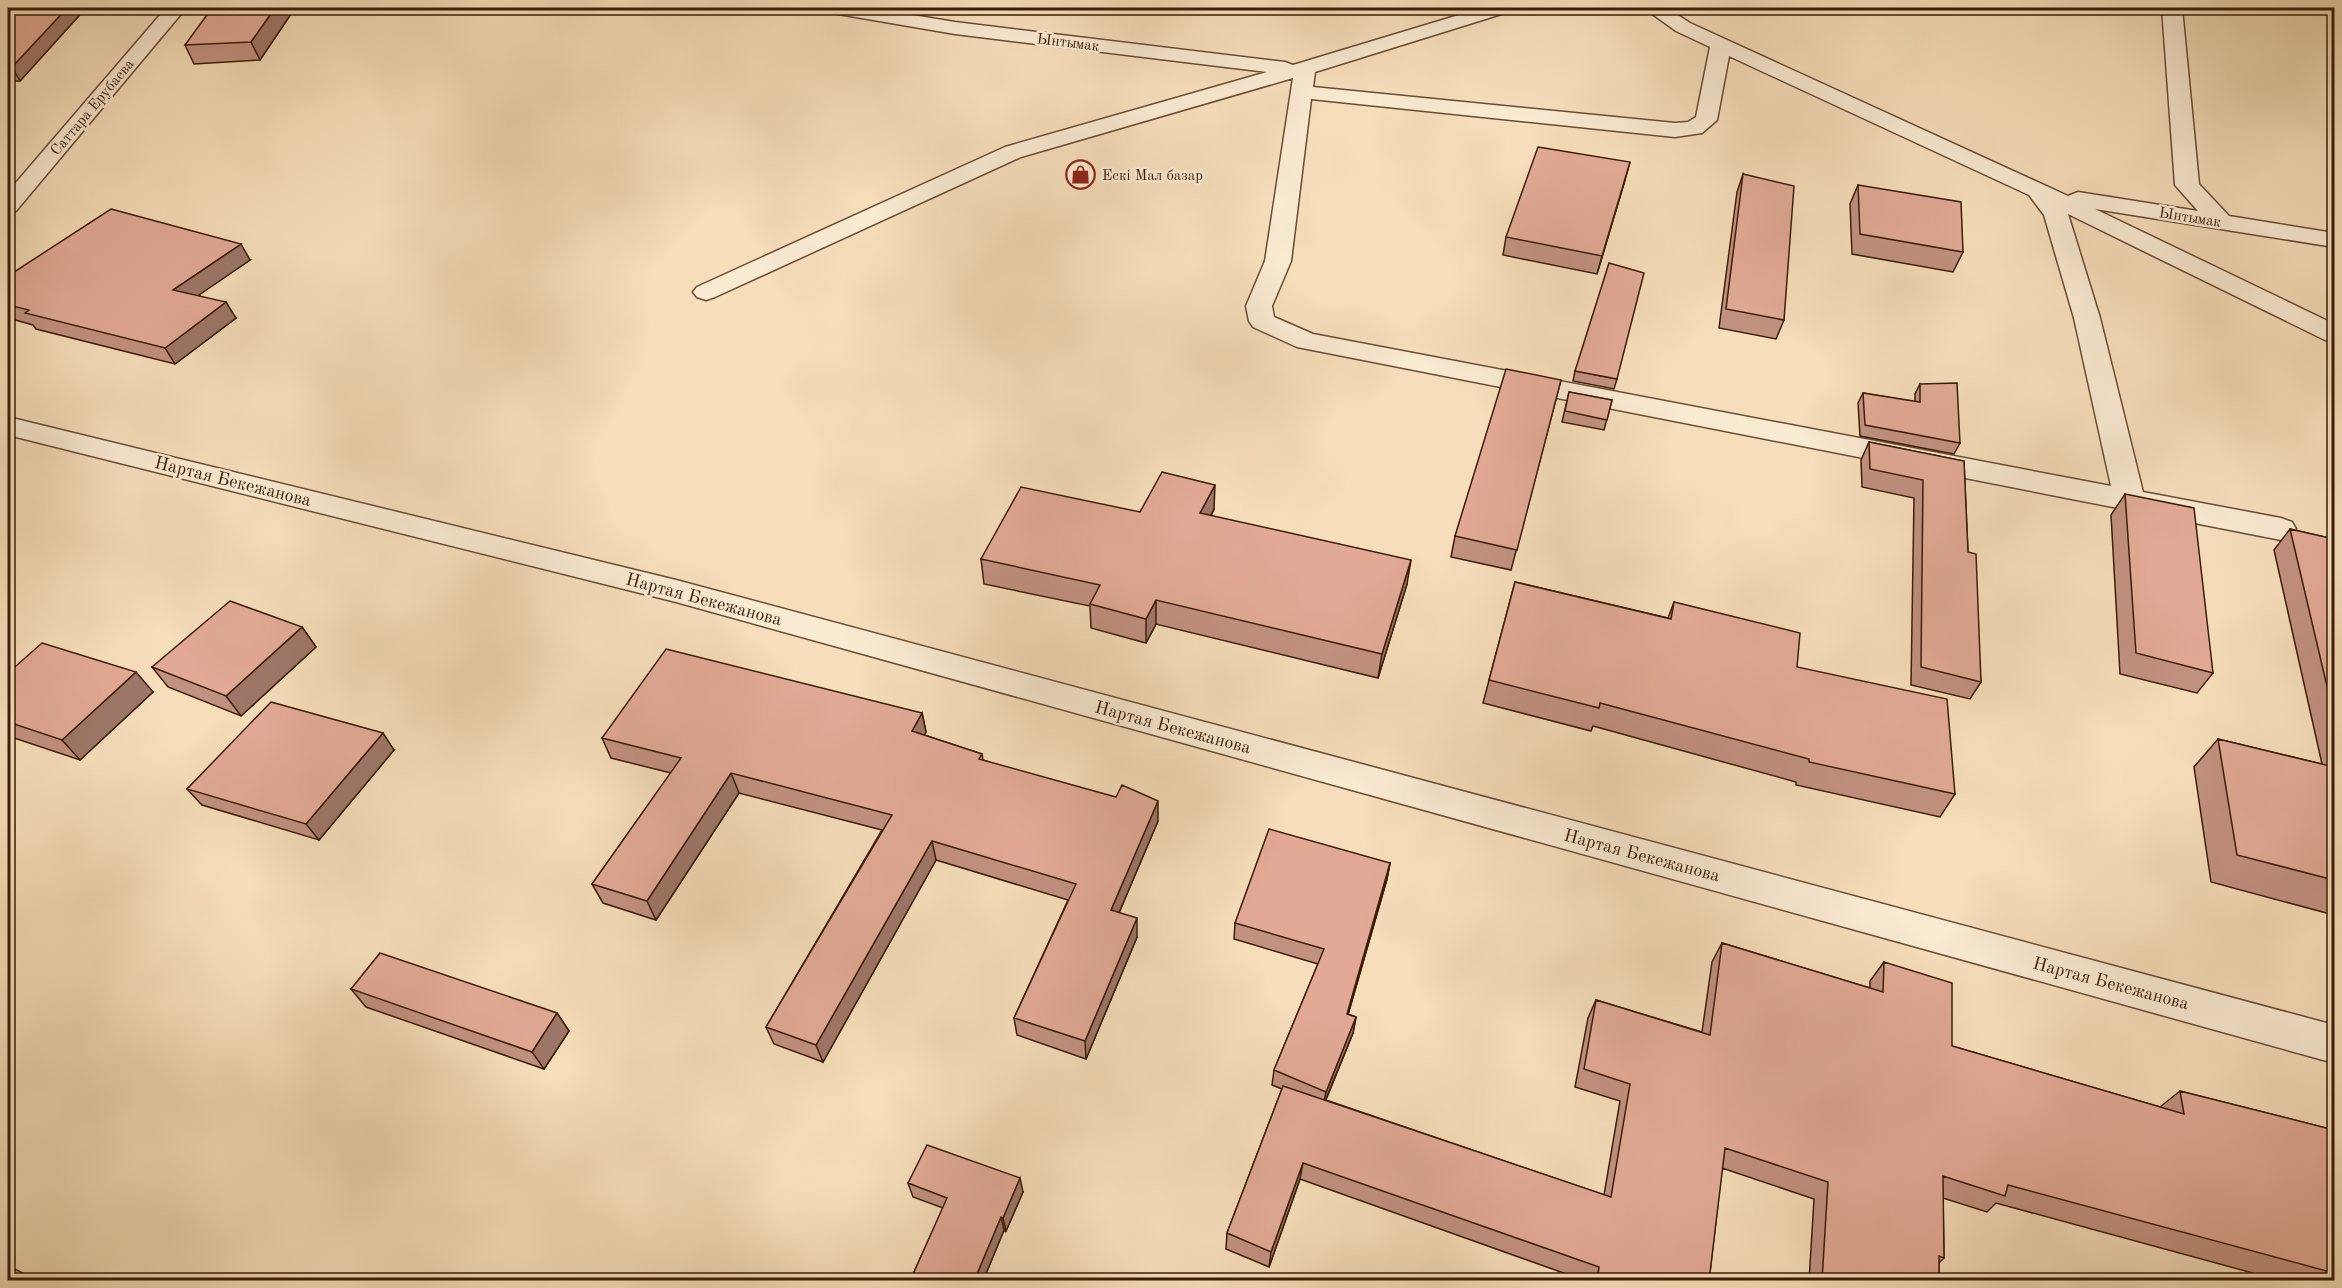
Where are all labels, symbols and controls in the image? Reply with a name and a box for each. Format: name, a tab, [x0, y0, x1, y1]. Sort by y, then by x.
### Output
street label: Ынтымак	[1036, 32, 1100, 55]
street label: Саттара Ерубаева	[49, 57, 138, 159]
shop icon: Ескі Мал базар	[1065, 159, 1097, 191]
place label: Ескі Мал базар	[1102, 169, 1203, 184]
street label: Ынтымак	[2158, 206, 2222, 231]
street label: Нартая Бекежанова	[153, 454, 313, 510]
street label: Нартая Бекежанова	[624, 570, 784, 629]
street label: Нартая Бекежанова	[1093, 698, 1253, 757]
street label: Нартая Бекежанова	[1562, 826, 1722, 885]
street label: Нартая Бекежанова	[2031, 954, 2191, 1013]

